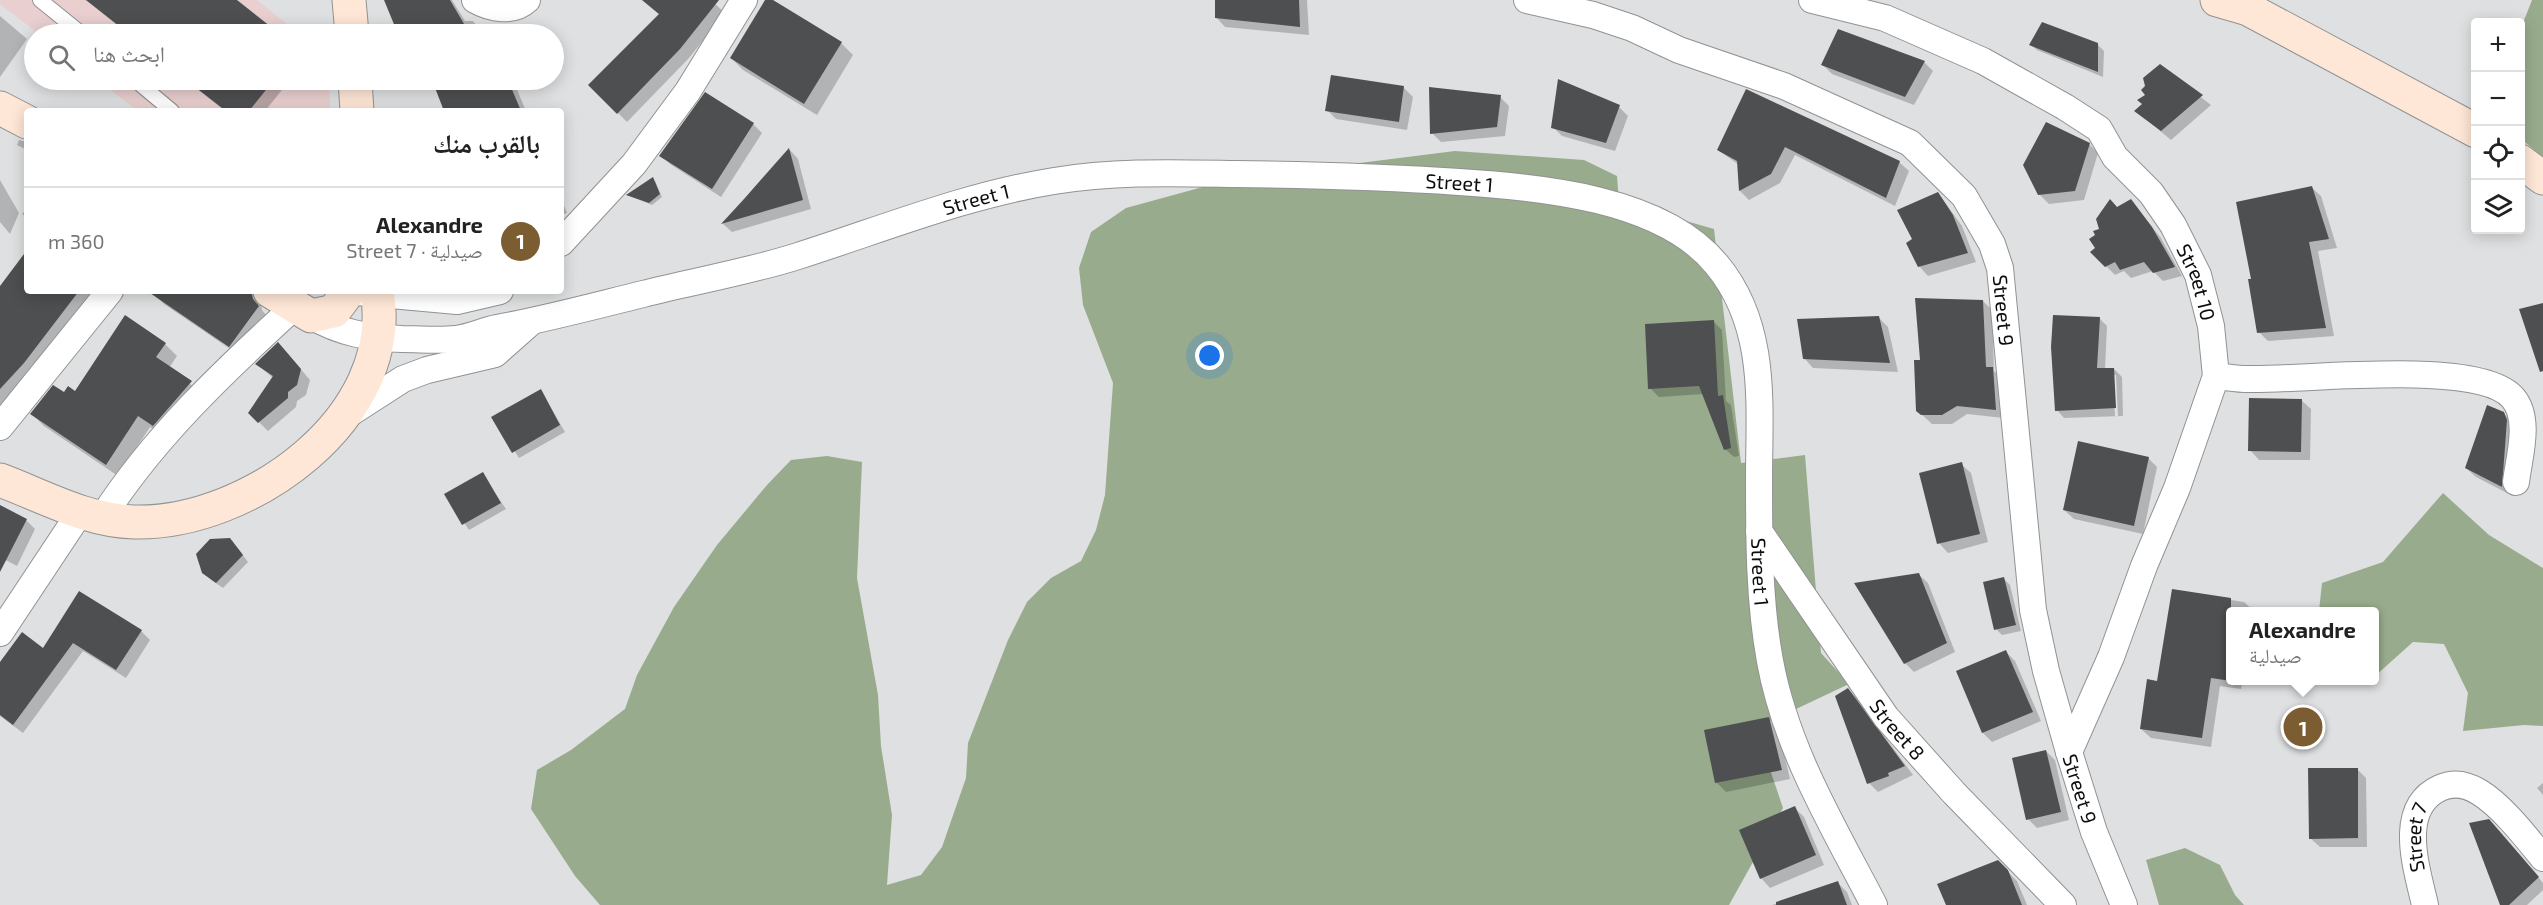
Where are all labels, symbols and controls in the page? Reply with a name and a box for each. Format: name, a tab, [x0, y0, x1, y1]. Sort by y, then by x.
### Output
map controls	[2471, 18, 2525, 234]
button: +	[2471, 18, 2525, 72]
search box	[24, 24, 564, 90]
text: ابحث هنا	[93, 40, 165, 66]
icon: search	[45, 41, 78, 74]
button: −	[2471, 72, 2525, 126]
button: locate	[2471, 126, 2525, 180]
text: بالقرب منك	[433, 127, 540, 158]
street label: Street 1	[1425, 168, 1494, 196]
street label: Street 1	[940, 178, 1012, 219]
button: layers	[2471, 180, 2525, 234]
text: Alexandre	[376, 211, 483, 237]
text: 360 m	[48, 229, 105, 253]
text: 1	[516, 229, 525, 253]
text: صيدلية · Street 7	[346, 238, 483, 262]
street label: Street 10	[2172, 240, 2221, 323]
street label: Street 9	[1989, 274, 2019, 347]
your location	[1195, 341, 1224, 370]
street label: Street 1	[1747, 538, 1775, 607]
popup	[2226, 607, 2379, 685]
text: Alexandre	[2249, 616, 2356, 642]
text: صيدلية	[2249, 643, 2302, 667]
street label: Street 8	[1865, 694, 1930, 764]
pin: 1	[2284, 704, 2322, 750]
street label: Street 9	[2058, 751, 2103, 826]
street label: Street 7	[2401, 798, 2432, 874]

